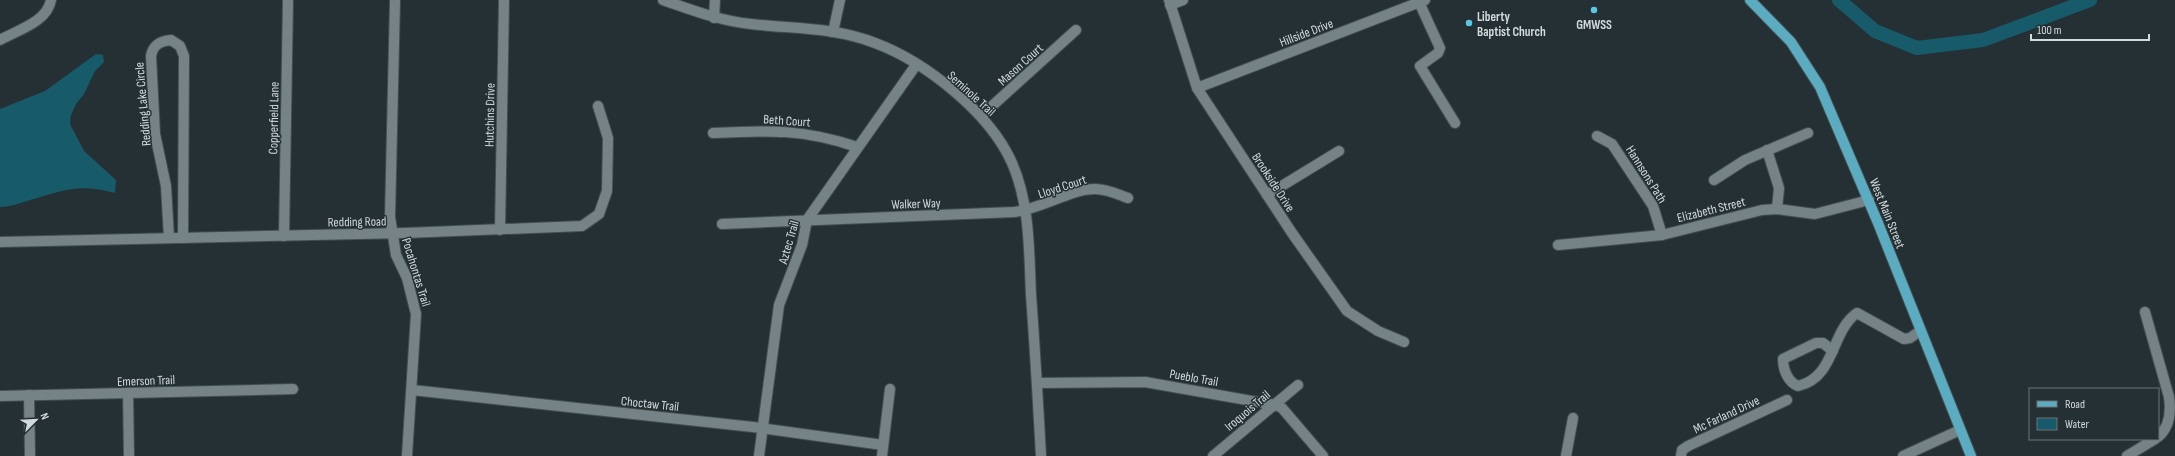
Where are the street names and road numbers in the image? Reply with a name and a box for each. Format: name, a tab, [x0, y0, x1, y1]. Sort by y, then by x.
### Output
street label: Hillside Drive	[1277, 15, 1336, 51]
street label: Mason Court	[995, 40, 1047, 89]
street label: Redding Lake Circle	[131, 61, 155, 147]
street label: Seminole Trail	[944, 68, 999, 120]
street label: Copperfield Lane	[265, 81, 283, 155]
street label: Hutchins Drive	[481, 83, 499, 147]
street label: Beth Court	[763, 111, 811, 131]
street label: Hannsons Path	[1622, 143, 1670, 206]
street label: Brookside Drive	[1248, 150, 1298, 215]
street label: Lloyd Court	[1036, 172, 1088, 202]
street label: West Main Street	[1866, 176, 1908, 251]
street label: Elizabeth Street	[1675, 194, 1747, 226]
street label: Walker Way	[891, 195, 941, 213]
street label: Redding Road	[327, 213, 387, 231]
street label: Aztec Trail	[775, 219, 803, 267]
street label: Pocahontas Trail	[398, 236, 434, 309]
street label: Pueblo Trail	[1168, 366, 1219, 390]
street label: Emerson Trail	[117, 372, 175, 390]
street label: Iroquois Trail	[1222, 387, 1274, 434]
street label: Choctaw Trail	[620, 393, 680, 415]
street label: Mc Farland Drive	[1691, 393, 1762, 437]

